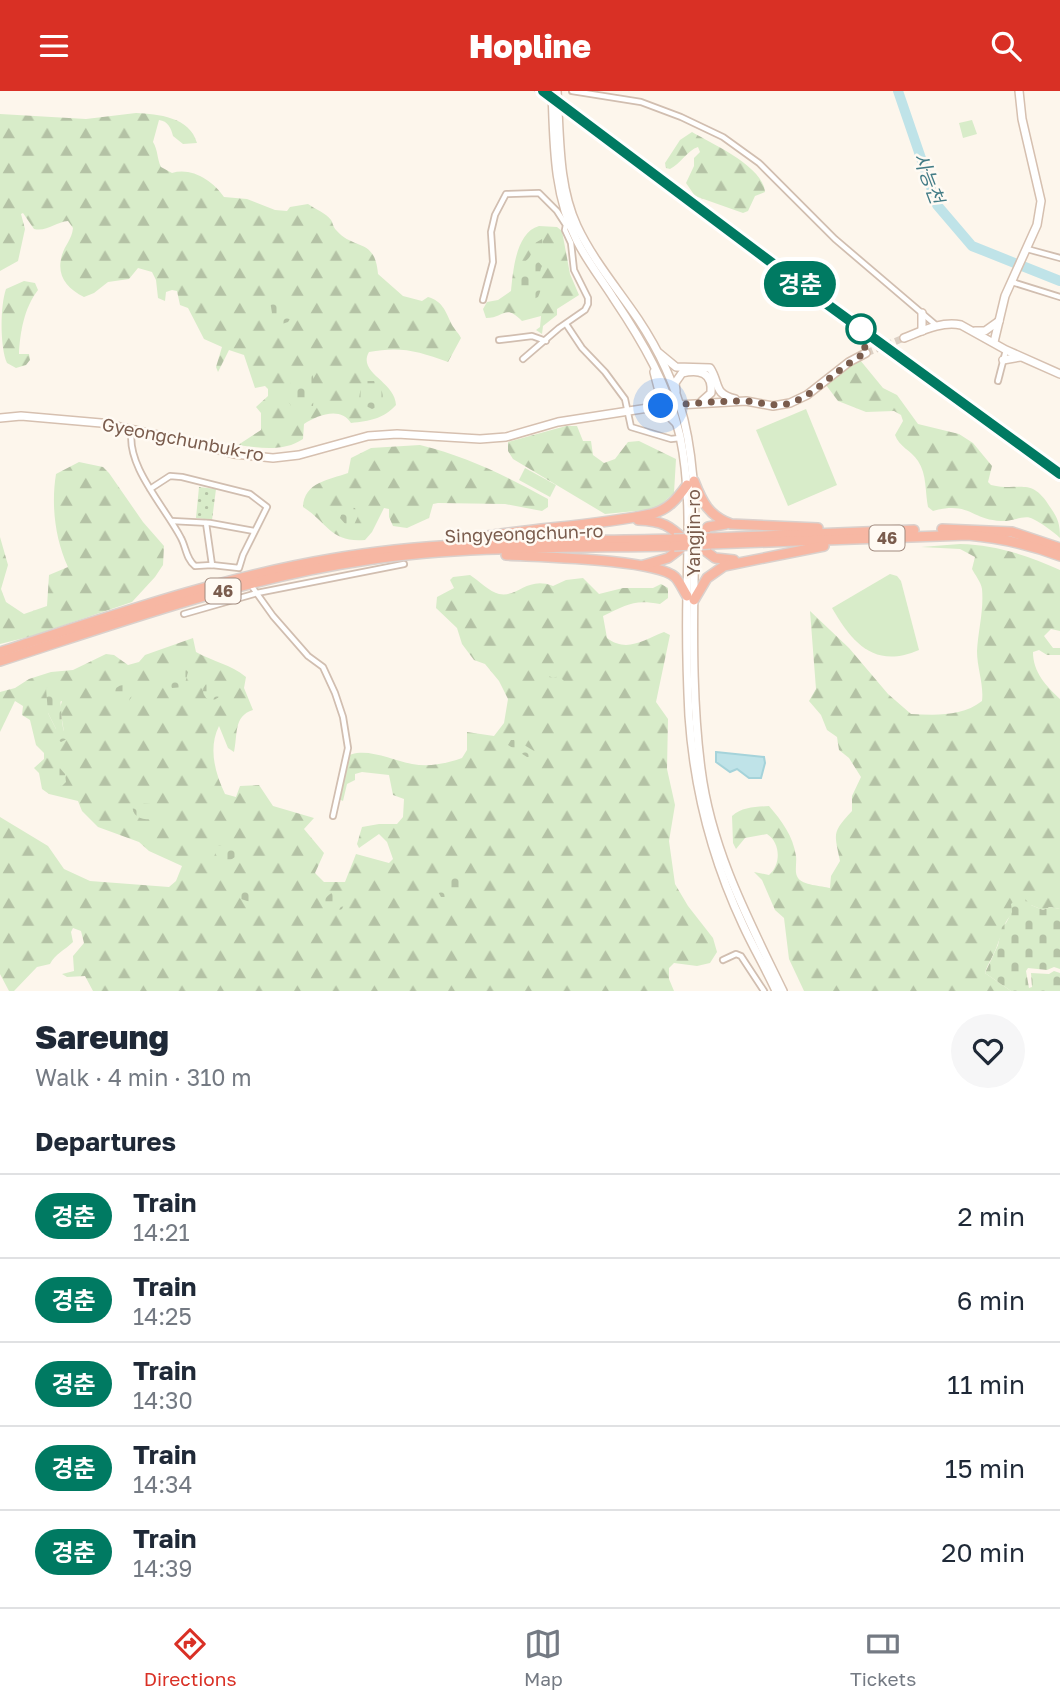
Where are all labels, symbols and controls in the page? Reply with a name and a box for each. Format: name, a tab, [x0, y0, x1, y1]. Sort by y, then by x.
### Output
icon: menu	[35, 27, 73, 65]
text: Hopline	[469, 27, 591, 65]
icon: search	[987, 27, 1025, 65]
water label: 사능천	[909, 149, 950, 208]
line badge: 경춘	[768, 261, 832, 307]
text: 경춘	[778, 269, 822, 298]
unlabelled marker	[846, 314, 876, 344]
your location	[643, 388, 678, 423]
street label: Gyeongchunbuk-ro	[100, 413, 266, 466]
street label: Yangjin-ro	[682, 489, 704, 577]
street label: Singyeongchun-ro	[444, 519, 604, 547]
road number: 46	[870, 525, 904, 551]
road number: 46	[206, 579, 241, 603]
button: heart	[951, 1014, 1025, 1088]
text: Sareung	[35, 1017, 169, 1056]
text: Walk · 4 min · 310 m	[35, 1063, 252, 1091]
text: Departures	[35, 1126, 176, 1157]
text: Train	[133, 1187, 197, 1218]
text: 경춘	[51, 1201, 96, 1230]
text: 2 min	[957, 1201, 1025, 1232]
text: 14:21	[133, 1218, 190, 1246]
text: Train	[133, 1271, 197, 1302]
text: 경춘	[51, 1285, 96, 1314]
text: 6 min	[957, 1285, 1025, 1316]
text: 14:25	[133, 1302, 192, 1330]
text: Train	[133, 1355, 197, 1386]
text: 경춘	[51, 1369, 96, 1398]
text: 11 min	[947, 1369, 1025, 1400]
text: 14:30	[133, 1386, 193, 1414]
text: Train	[133, 1439, 197, 1470]
text: 경춘	[51, 1453, 96, 1482]
text: 15 min	[945, 1453, 1025, 1484]
text: 14:34	[133, 1470, 193, 1498]
text: Train	[133, 1523, 197, 1554]
text: 경춘	[51, 1537, 96, 1566]
text: 20 min	[941, 1537, 1025, 1568]
text: 14:39	[133, 1554, 192, 1582]
tab: Directions	[144, 1625, 237, 1690]
tab: Map	[524, 1625, 563, 1690]
tab: Tickets	[850, 1625, 916, 1690]

